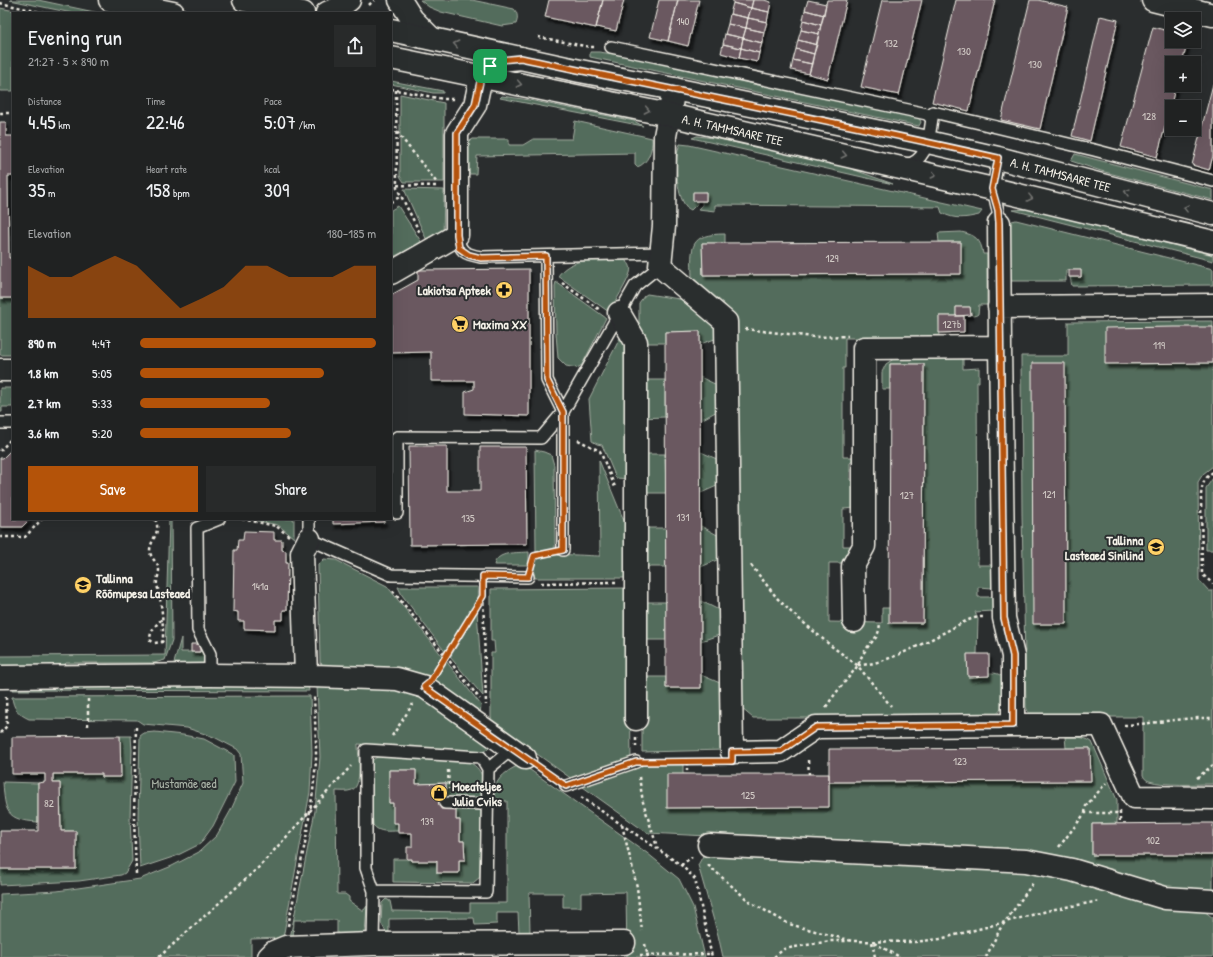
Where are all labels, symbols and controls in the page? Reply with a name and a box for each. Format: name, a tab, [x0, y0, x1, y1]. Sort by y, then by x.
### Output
map controls	[1165, 12, 1201, 136]
button: layers	[1165, 12, 1201, 48]
house number: 140	[676, 14, 690, 28]
text: Evening run	[28, 22, 122, 52]
button: share	[334, 25, 376, 67]
house number: 132	[884, 36, 898, 50]
one-way arrow	[453, 40, 459, 48]
house number: 130	[957, 44, 971, 58]
pin	[473, 49, 507, 83]
text: 21:27 · 5 × 890 m	[28, 52, 109, 70]
icon: arrive	[479, 55, 501, 77]
button: +	[1165, 56, 1201, 92]
house number: 130	[1028, 57, 1042, 71]
one-way arrow	[516, 80, 523, 88]
text: Distance	[28, 94, 62, 108]
text: Time	[146, 94, 165, 108]
text: Pace	[264, 94, 282, 108]
button: −	[1165, 100, 1201, 136]
one-way arrow	[644, 106, 650, 114]
text: 4.45	[28, 108, 56, 135]
text: 22:46	[146, 108, 185, 135]
text: 5:07	[264, 108, 296, 135]
street label: A. H. TAMMSAARE TEE	[680, 109, 785, 150]
house number: 128	[1142, 109, 1156, 123]
text: km	[56, 118, 70, 132]
text: /km	[296, 118, 315, 132]
one-way arrow	[841, 150, 847, 158]
street label: A. H. TAMMSAARE TEE	[1008, 153, 1113, 196]
text: Elevation	[28, 162, 65, 176]
text: Heart rate	[146, 162, 187, 176]
text: kcal	[264, 162, 280, 176]
one-way arrow	[930, 170, 937, 179]
text: 35	[28, 176, 45, 203]
text: 158	[146, 176, 170, 203]
text: 309	[264, 176, 289, 203]
text: m	[45, 186, 55, 200]
text: bpm	[170, 186, 190, 200]
one-way arrow	[1124, 188, 1131, 197]
one-way arrow	[1027, 193, 1034, 201]
one-way arrow	[1183, 204, 1190, 212]
text: Elevation	[28, 224, 71, 242]
text: 180–185 m	[327, 224, 376, 242]
house number: 129	[825, 251, 839, 265]
pharmacy icon: Lakiotsa Apteek	[494, 280, 514, 300]
place label: Lakiotsa Apteek	[418, 281, 492, 300]
supermarket icon: Maxima XX	[450, 314, 470, 334]
place label: Maxima XX	[473, 315, 527, 333]
house number: 127b	[942, 317, 962, 331]
text: 890 m	[28, 334, 56, 352]
text: 4:47	[92, 334, 111, 352]
house number: 119	[1153, 338, 1165, 352]
text: 1.8 km	[28, 364, 58, 382]
text: 5:05	[92, 364, 112, 382]
text: 2.7 km	[28, 394, 61, 412]
text: 5:33	[92, 394, 112, 412]
text: 3.6 km	[28, 424, 59, 442]
text: 5:20	[92, 424, 112, 442]
button: Save	[28, 466, 198, 512]
button: Share	[206, 466, 376, 512]
house number: 121	[1042, 487, 1056, 501]
house number: 127	[900, 488, 914, 502]
house number: 131	[677, 510, 689, 524]
house number: 135	[461, 511, 475, 525]
place label: Tallinna Lasteaed Sinilind	[1065, 531, 1144, 564]
school or university icon: Tallinna Lasteaed Sinilind	[1146, 537, 1166, 557]
place label: Tallinna Rõõmupesa Lasteaed	[95, 569, 191, 603]
school or university icon: Tallinna Rõõmupesa Lasteaed	[73, 575, 93, 595]
house number: 141a	[252, 579, 269, 593]
house number: 123	[953, 754, 967, 768]
park label: Mustamäe aed	[152, 774, 216, 792]
place label: Moeateljee Julia Cviks	[452, 777, 503, 810]
shop icon: Moeateljee Julia Cviks	[429, 783, 449, 803]
house number: 125	[741, 788, 755, 802]
house number: 82	[44, 796, 54, 810]
house number: 139	[421, 814, 433, 828]
house number: 102	[1146, 833, 1160, 847]

